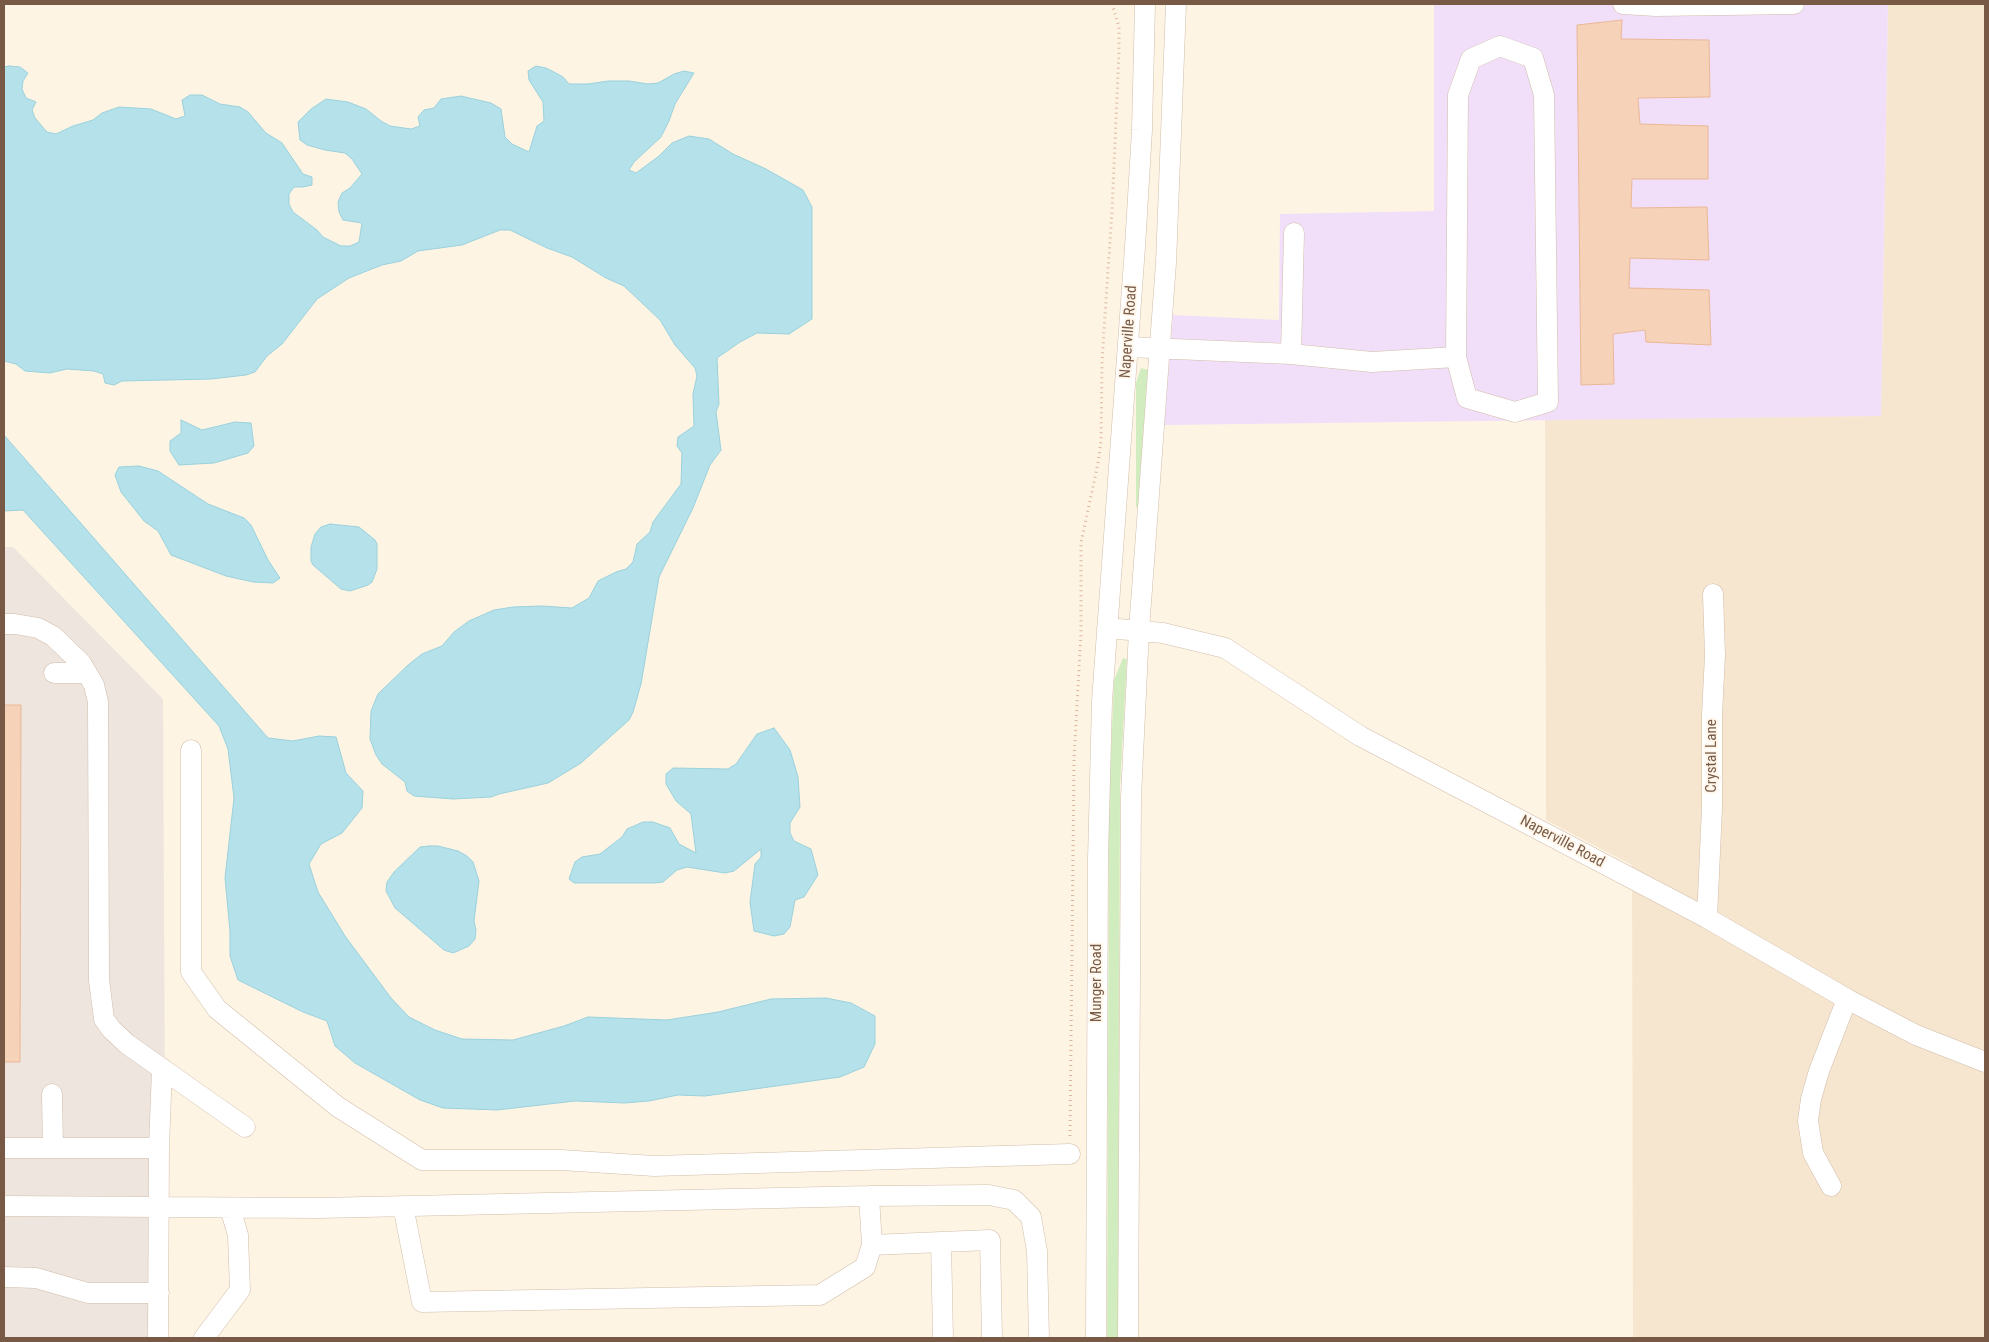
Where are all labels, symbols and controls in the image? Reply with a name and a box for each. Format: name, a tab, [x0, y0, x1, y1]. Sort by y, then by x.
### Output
street label: Naperville Road	[1117, 285, 1141, 379]
street label: Crystal Lane	[1703, 719, 1721, 793]
street label: Naperville Road	[1517, 812, 1607, 872]
street label: Munger Road	[1088, 944, 1106, 1022]

